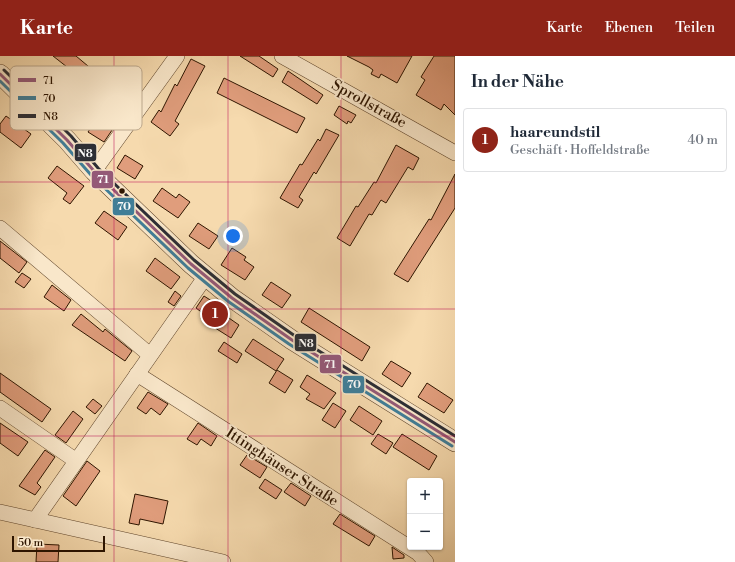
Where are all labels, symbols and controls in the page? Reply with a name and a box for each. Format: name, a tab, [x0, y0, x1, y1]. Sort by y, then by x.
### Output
text: Karte	[20, 16, 73, 40]
text: Karte	[546, 19, 583, 37]
text: Ebenen	[605, 19, 653, 37]
text: Teilen	[675, 19, 715, 37]
legend	[10, 66, 142, 130]
text: In der Nähe	[471, 71, 564, 93]
text: 71	[43, 74, 54, 88]
street label: Sprollstraße	[328, 76, 410, 132]
text: 70	[43, 92, 56, 106]
text: N8	[43, 110, 58, 124]
text: haareundstil	[510, 123, 601, 142]
text: 1	[482, 132, 488, 148]
text: 40 m	[688, 132, 718, 148]
text: Geschäft · Hoffeldstraße	[510, 142, 650, 158]
line badge: N8	[74, 143, 97, 162]
text: N8	[77, 147, 93, 161]
line badge: 71	[91, 170, 114, 189]
text: 71	[97, 173, 110, 187]
unlabelled marker	[117, 186, 127, 196]
line badge: 70	[112, 197, 135, 216]
text: 70	[117, 200, 131, 214]
your location	[223, 226, 243, 246]
pin: 1	[202, 299, 228, 329]
line badge: N8	[294, 333, 317, 352]
text: N8	[298, 337, 314, 351]
line badge: 71	[319, 354, 342, 374]
text: 71	[324, 358, 337, 372]
line badge: 70	[342, 375, 365, 394]
text: 70	[347, 378, 361, 392]
street label: Ittinghäuser Straße	[222, 423, 342, 511]
map controls	[407, 478, 443, 550]
button: +	[407, 478, 443, 514]
button: −	[407, 514, 443, 550]
scale bar	[12, 534, 105, 553]
text: 50 m	[18, 536, 43, 550]

